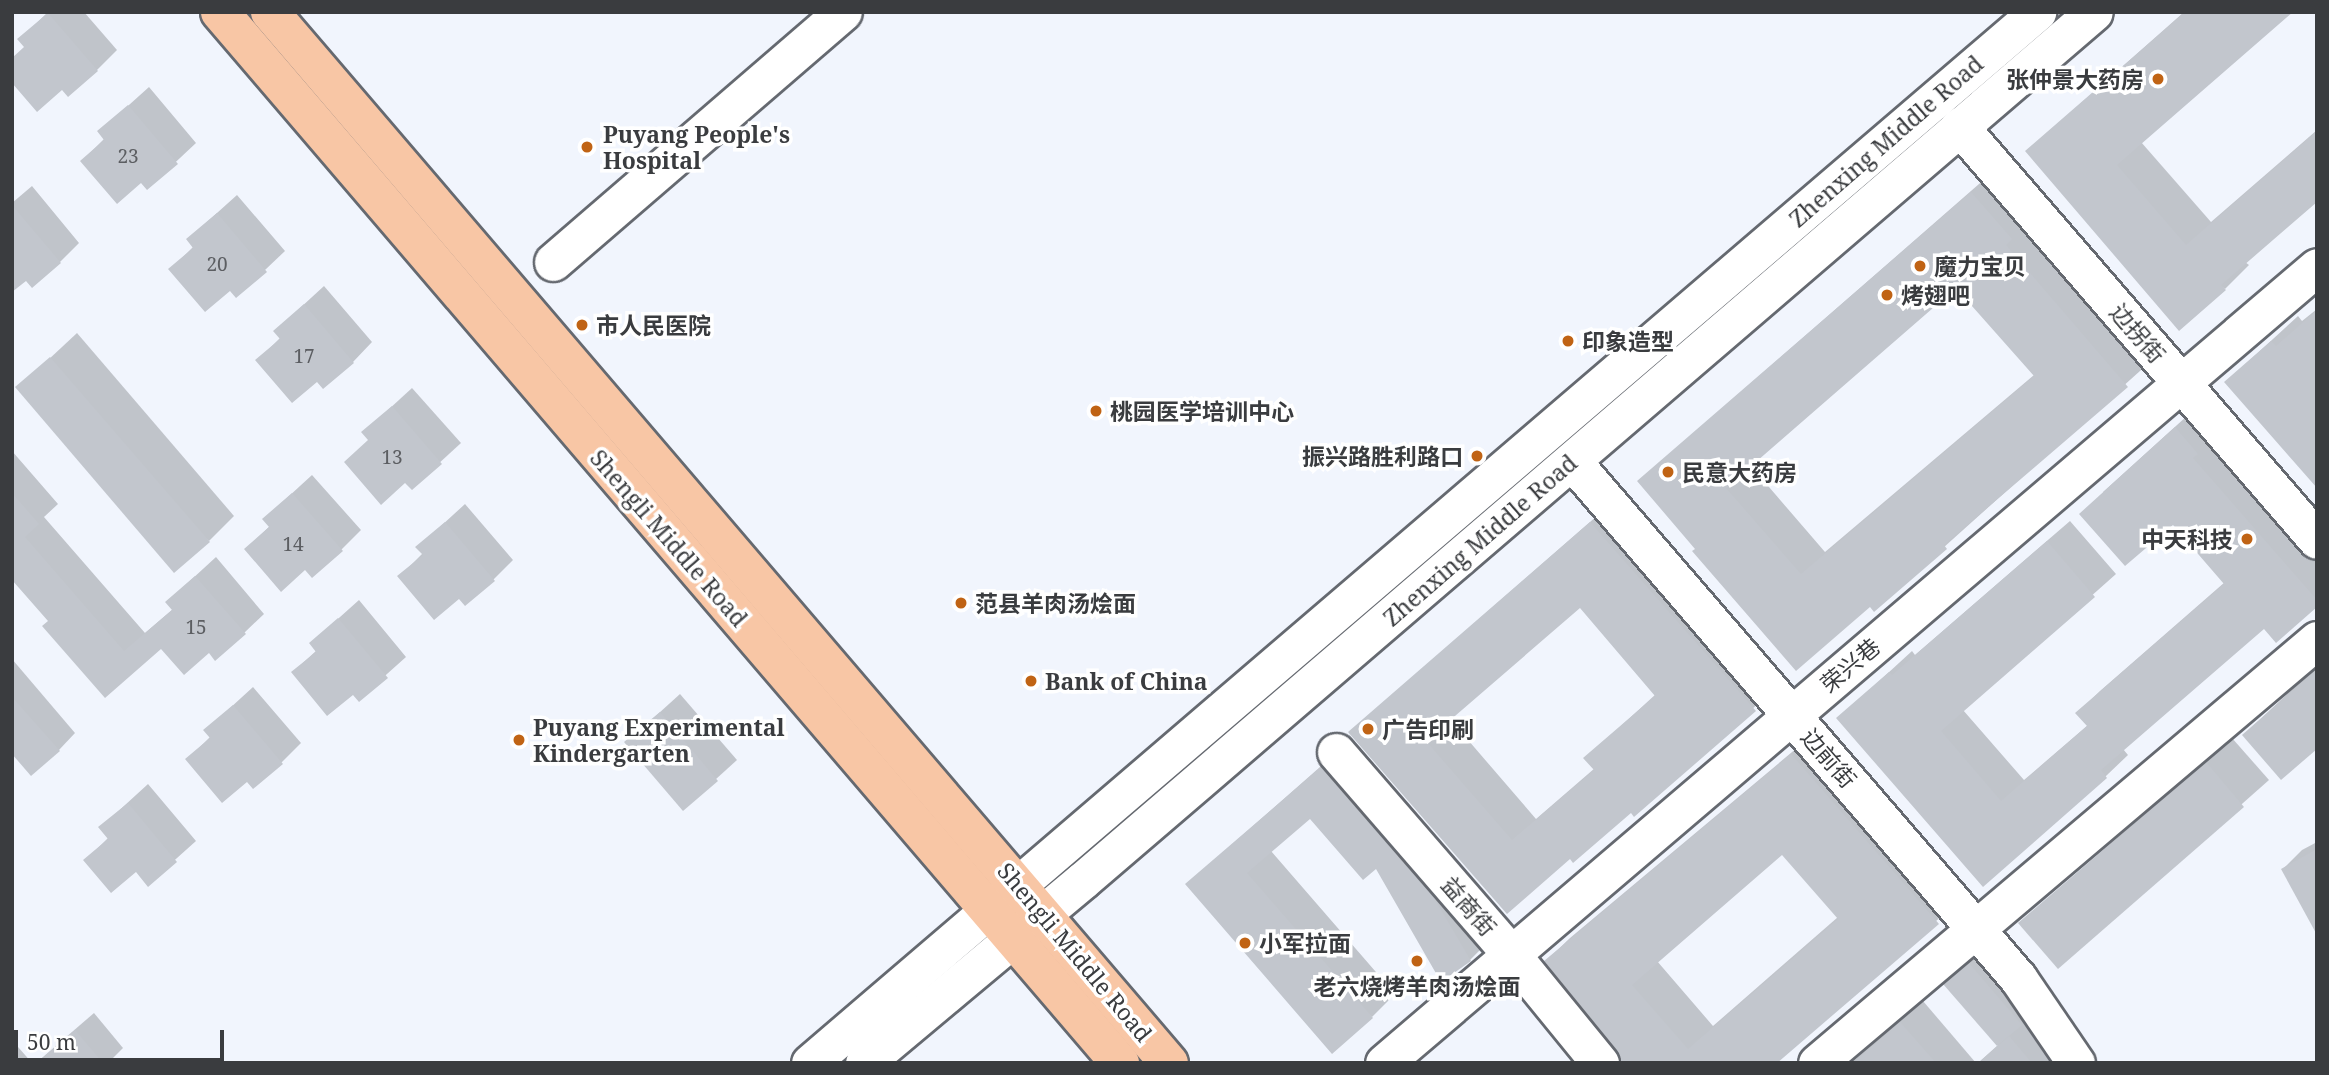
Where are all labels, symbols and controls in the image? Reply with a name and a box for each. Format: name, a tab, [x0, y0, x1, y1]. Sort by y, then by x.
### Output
street label: Zhenxing Middle Road	[1784, 49, 1988, 233]
place label: 张仲景大药房	[2006, 65, 2144, 93]
marker: 张仲景大药房	[2150, 71, 2166, 87]
place label: Puyang People's Hospital	[603, 120, 790, 174]
marker: Puyang People's Hospital	[577, 137, 597, 157]
house number: 23	[117, 146, 139, 168]
place label: 魔力宝贝	[1934, 252, 2026, 280]
house number: 20	[206, 254, 228, 276]
marker: 魔力宝贝	[1912, 258, 1928, 274]
place label: 烤翅吧	[1901, 281, 1970, 309]
marker: 烤翅吧	[1879, 287, 1895, 303]
street label: 边拐街	[2105, 298, 2171, 368]
place label: 市人民医院	[596, 311, 711, 339]
marker: 市人民医院	[574, 317, 590, 333]
place label: 印象造型	[1582, 327, 1674, 355]
marker: 印象造型	[1560, 333, 1576, 349]
house number: 17	[293, 346, 315, 368]
place label: 桃园医学培训中心	[1110, 397, 1294, 425]
marker: 桃园医学培训中心	[1088, 403, 1104, 419]
place label: 振兴路胜利路口	[1302, 442, 1463, 470]
street label: Shengli Middle Road	[585, 444, 753, 632]
house number: 13	[381, 447, 403, 469]
street label: Zhenxing Middle Road	[1378, 448, 1582, 632]
marker: 振兴路胜利路口	[1469, 448, 1485, 464]
place label: 民意大药房	[1682, 458, 1797, 486]
marker: 民意大药房	[1660, 464, 1676, 480]
place label: 中天科技	[2141, 525, 2233, 553]
marker: 中天科技	[2239, 531, 2255, 547]
house number: 14	[282, 534, 304, 556]
place label: 范县羊肉汤烩面	[975, 589, 1136, 617]
marker: 范县羊肉汤烩面	[953, 595, 969, 611]
house number: 15	[185, 617, 207, 639]
street label: 荣兴巷	[1815, 632, 1885, 698]
place label: Bank of China	[1045, 667, 1208, 695]
marker: Bank of China	[1023, 673, 1039, 689]
place label: Puyang Experimental Kindergarten	[533, 713, 785, 767]
place label: 广告印刷	[1382, 715, 1474, 743]
marker: 广告印刷	[1360, 721, 1376, 737]
street label: 边前街	[1796, 723, 1862, 793]
marker: Puyang Experimental Kindergarten	[511, 732, 527, 748]
street label: Shengli Middle Road	[992, 857, 1158, 1047]
street label: 益商街	[1436, 871, 1502, 941]
place label: 小军拉面	[1259, 929, 1351, 957]
marker: 小军拉面	[1237, 935, 1253, 951]
marker: 老六烧烤羊肉汤烩面	[1409, 953, 1425, 969]
place label: 老六烧烤羊肉汤烩面	[1314, 972, 1520, 1000]
scale bar	[18, 1016, 228, 1060]
text: 50 m	[27, 1028, 76, 1056]

